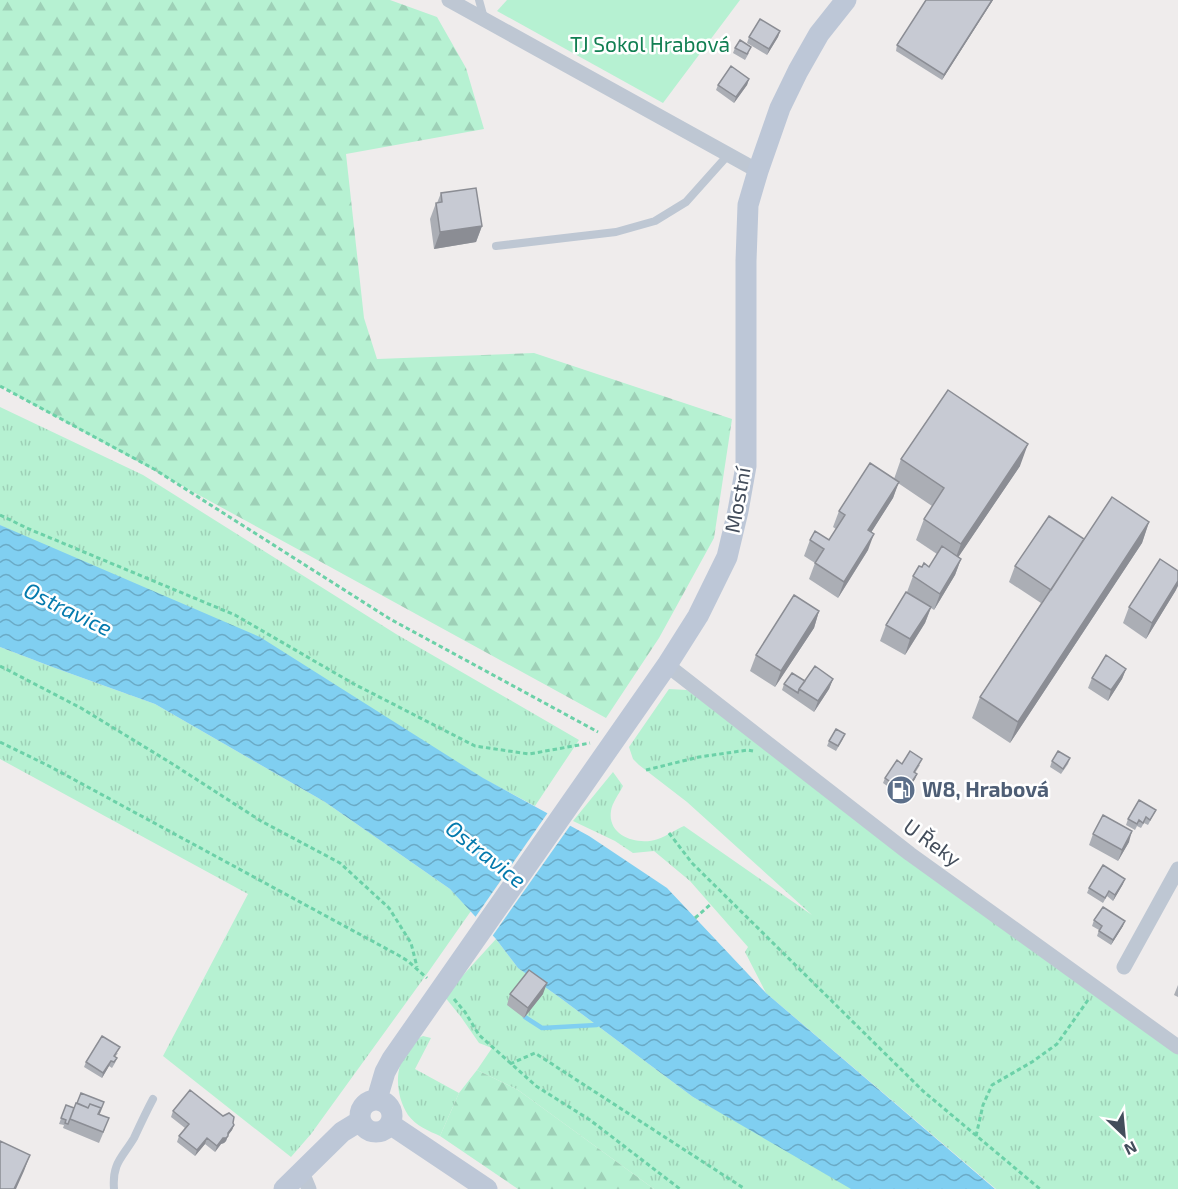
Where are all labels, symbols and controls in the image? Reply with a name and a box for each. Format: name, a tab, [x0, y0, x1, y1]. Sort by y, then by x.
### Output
park label: TJ Sokol Hrabová	[570, 31, 730, 56]
street label: Mostní	[718, 464, 755, 535]
water label: Ostravice	[20, 576, 117, 641]
fuel station icon: W8, Hrabová	[885, 774, 917, 806]
place label: W8, Hrabová	[922, 776, 1049, 801]
street label: U Řeky	[899, 813, 966, 871]
water label: Ostravice	[441, 814, 532, 893]
north arrow	[1094, 1105, 1154, 1165]
text: N	[1121, 1138, 1140, 1160]

